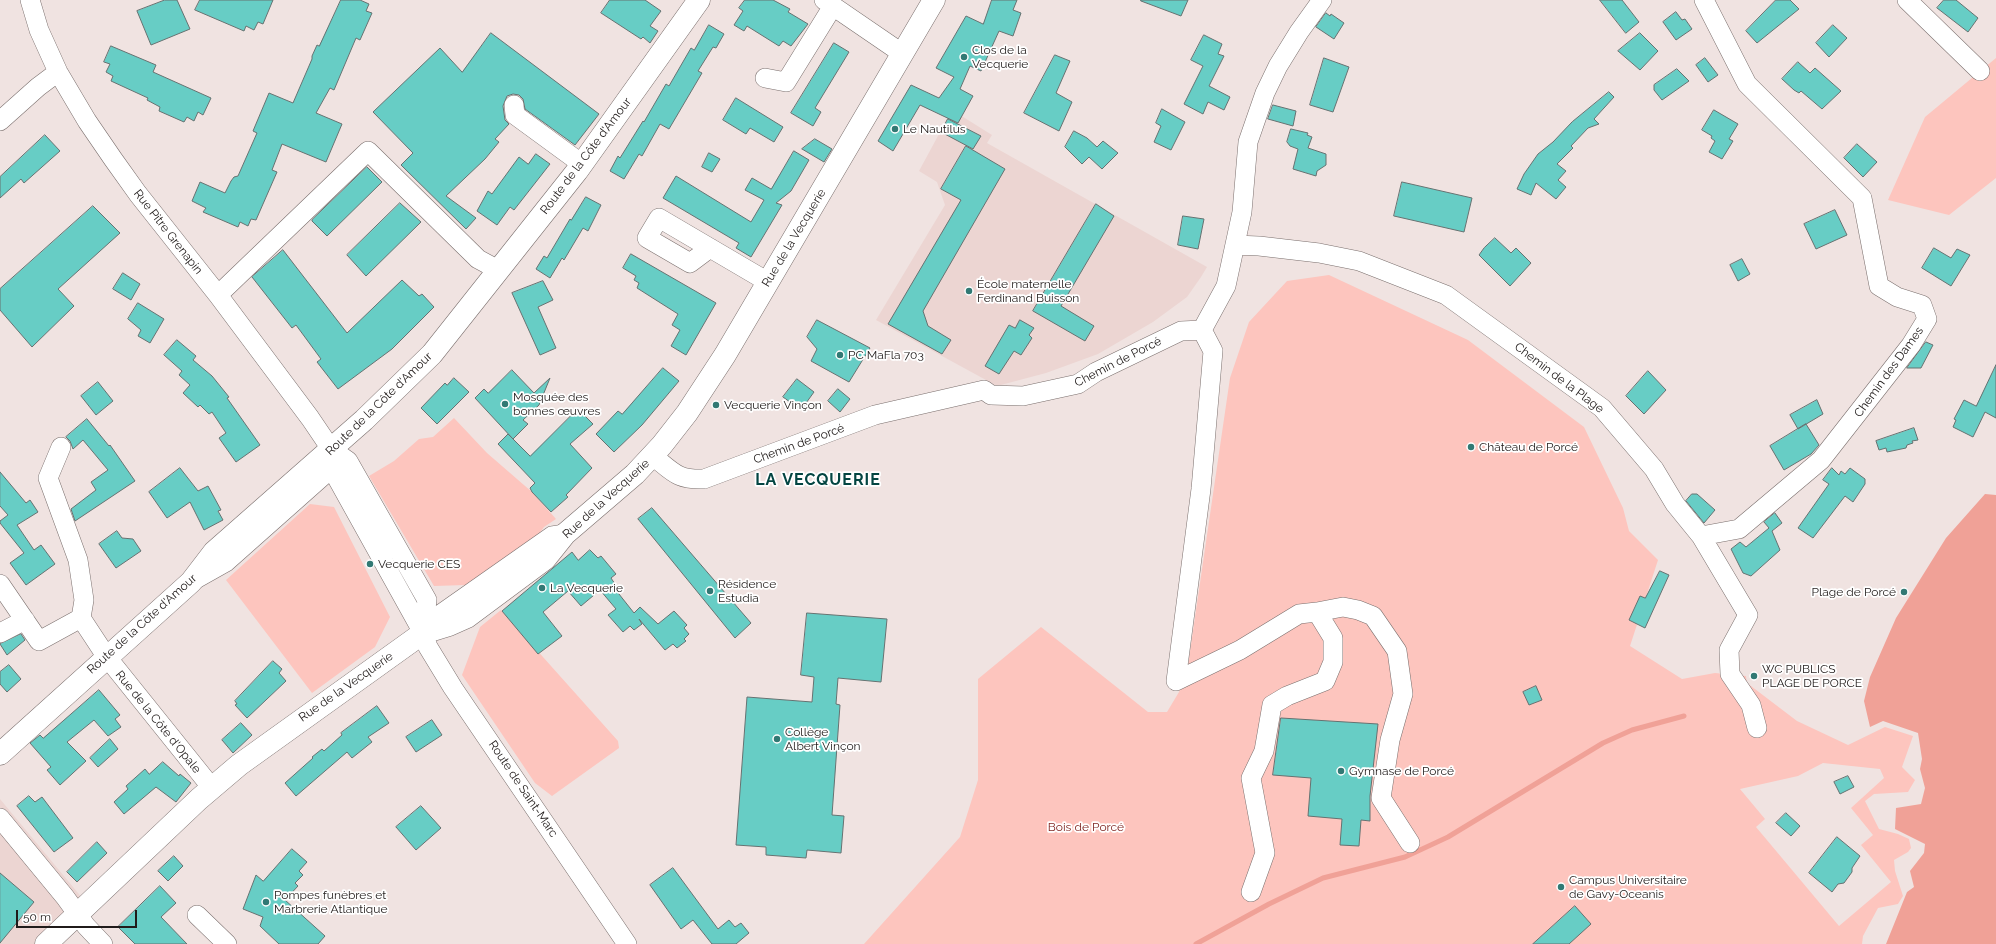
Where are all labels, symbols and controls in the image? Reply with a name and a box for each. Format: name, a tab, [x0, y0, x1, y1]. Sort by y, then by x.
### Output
place label: Clos de la Vecquerie	[972, 43, 1028, 71]
marker: Clos de la Vecquerie	[959, 52, 969, 62]
street label: Route de la Côte d'Amour	[537, 95, 635, 217]
place label: Le Nautilus	[903, 122, 966, 136]
marker: Le Nautilus	[890, 124, 900, 134]
street label: Rue de la Vecquerie	[759, 186, 829, 290]
street label: Rue Pitre Grenapin	[130, 187, 206, 277]
place label: École maternelle Ferdinand Buisson	[977, 277, 1079, 305]
marker: École maternelle Ferdinand Buisson	[964, 286, 974, 296]
street label: Chemin des Dames	[1851, 324, 1927, 420]
street label: Chemin de Porcé	[1072, 334, 1164, 390]
street label: Chemin de la Plage	[1511, 340, 1607, 416]
place label: PC MaFla 703	[848, 348, 924, 362]
street label: Route de la Côte d'Amour	[323, 349, 435, 459]
marker: PC MaFla 703	[835, 350, 845, 360]
place label: Mosquée des bonnes œuvres	[513, 390, 600, 418]
place label: Vecquerie Vinçon	[724, 398, 822, 412]
marker: Mosquée des bonnes œuvres	[500, 399, 510, 409]
marker: Vecquerie Vinçon	[711, 400, 721, 410]
street label: Chemin de Porcé	[752, 421, 846, 467]
place label: Château de Porcé	[1479, 440, 1578, 454]
marker: Château de Porcé	[1466, 442, 1476, 452]
street label: Rue de la Vecquerie	[560, 456, 652, 542]
district label: LA VECQUERIE	[755, 470, 881, 490]
place label: Vecquerie CES	[378, 557, 460, 571]
marker: Vecquerie CES	[365, 559, 375, 569]
street label: Route de la Côte d'Amour	[84, 571, 200, 677]
place label: Résidence Estudia	[718, 577, 776, 605]
place label: La Vecquerie	[550, 581, 623, 595]
marker: La Vecquerie	[537, 583, 547, 593]
place label: Plage de Porcé	[1812, 585, 1896, 599]
marker: Résidence Estudia	[705, 586, 715, 596]
marker: Plage de Porcé	[1899, 587, 1909, 597]
street label: Rue de la Vecquerie	[296, 649, 396, 725]
place label: WC PUBLICS PLAGE DE PORCE	[1762, 662, 1862, 690]
street label: Rue de la Côte d'Opale	[112, 668, 204, 776]
marker: WC PUBLICS PLAGE DE PORCE	[1749, 671, 1759, 681]
place label: Collège Albert Vinçon	[785, 725, 861, 753]
marker: Collège Albert Vinçon	[772, 734, 782, 744]
street label: Route de Saint-Marc	[485, 738, 561, 840]
place label: Gymnase de Porcé	[1349, 764, 1454, 778]
marker: Gymnase de Porcé	[1336, 766, 1346, 776]
park label: Bois de Porcé	[1048, 820, 1124, 834]
place label: Campus Universitaire de Gavy-Oceanis	[1569, 873, 1687, 901]
marker: Campus Universitaire de Gavy-Oceanis	[1556, 882, 1566, 892]
place label: Pompes funèbres et Marbrerie Atlantique	[274, 888, 387, 916]
marker: Pompes funèbres et Marbrerie Atlantique	[261, 897, 271, 907]
scale bar	[18, 902, 139, 928]
text: 50 m	[23, 910, 51, 924]

